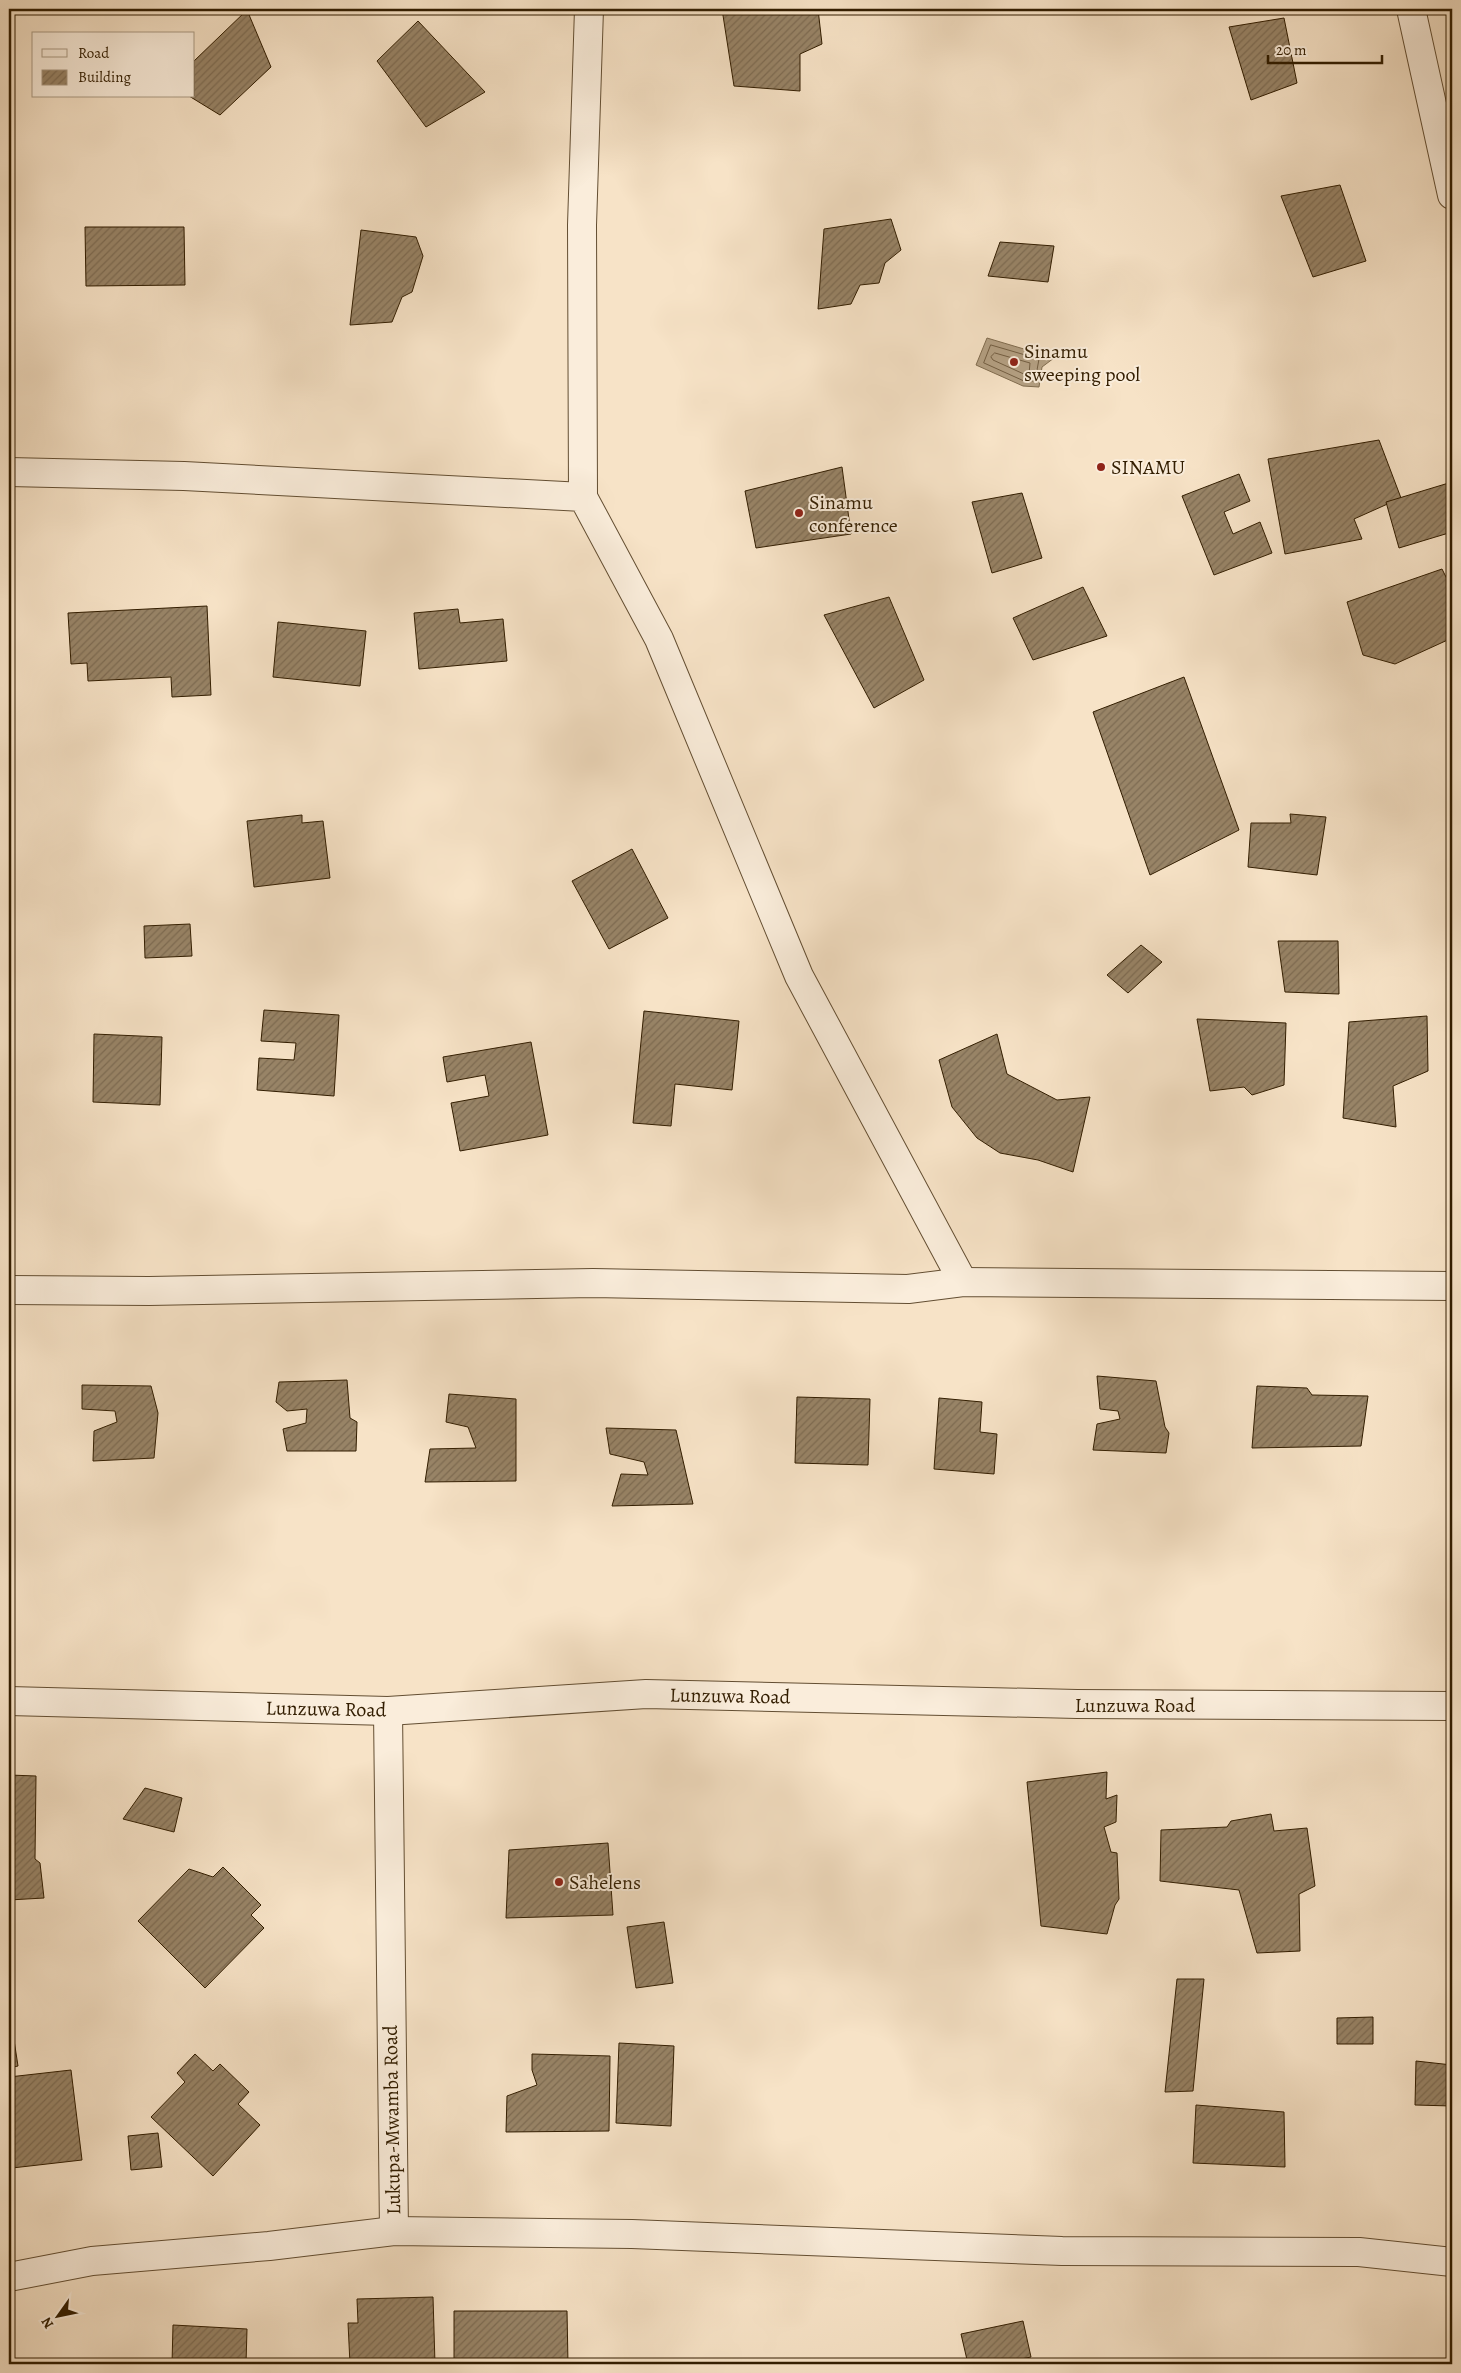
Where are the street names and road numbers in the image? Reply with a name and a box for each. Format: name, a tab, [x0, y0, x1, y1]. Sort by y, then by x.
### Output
street label: Lunzuwa Road	[669, 1681, 791, 1711]
street label: Lunzuwa Road	[1075, 1692, 1196, 1719]
street label: Lunzuwa Road	[265, 1694, 387, 1724]
street label: Lukupa-Mwamba Road	[377, 2025, 407, 2215]

